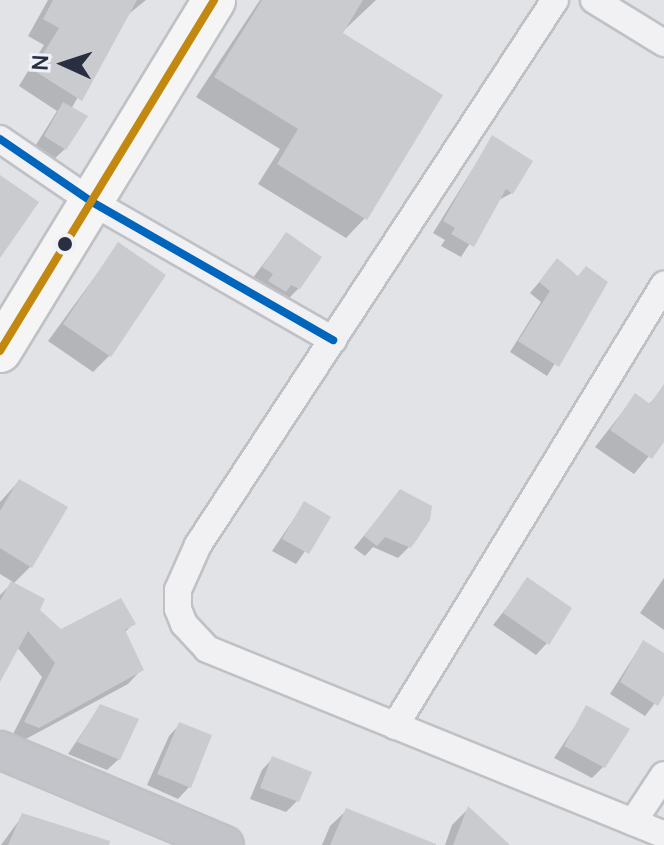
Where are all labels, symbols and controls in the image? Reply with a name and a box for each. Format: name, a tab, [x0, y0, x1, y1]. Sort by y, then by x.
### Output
north arrow	[24, 24, 104, 104]
text: N	[25, 54, 55, 71]
unlabelled marker	[57, 236, 73, 252]

